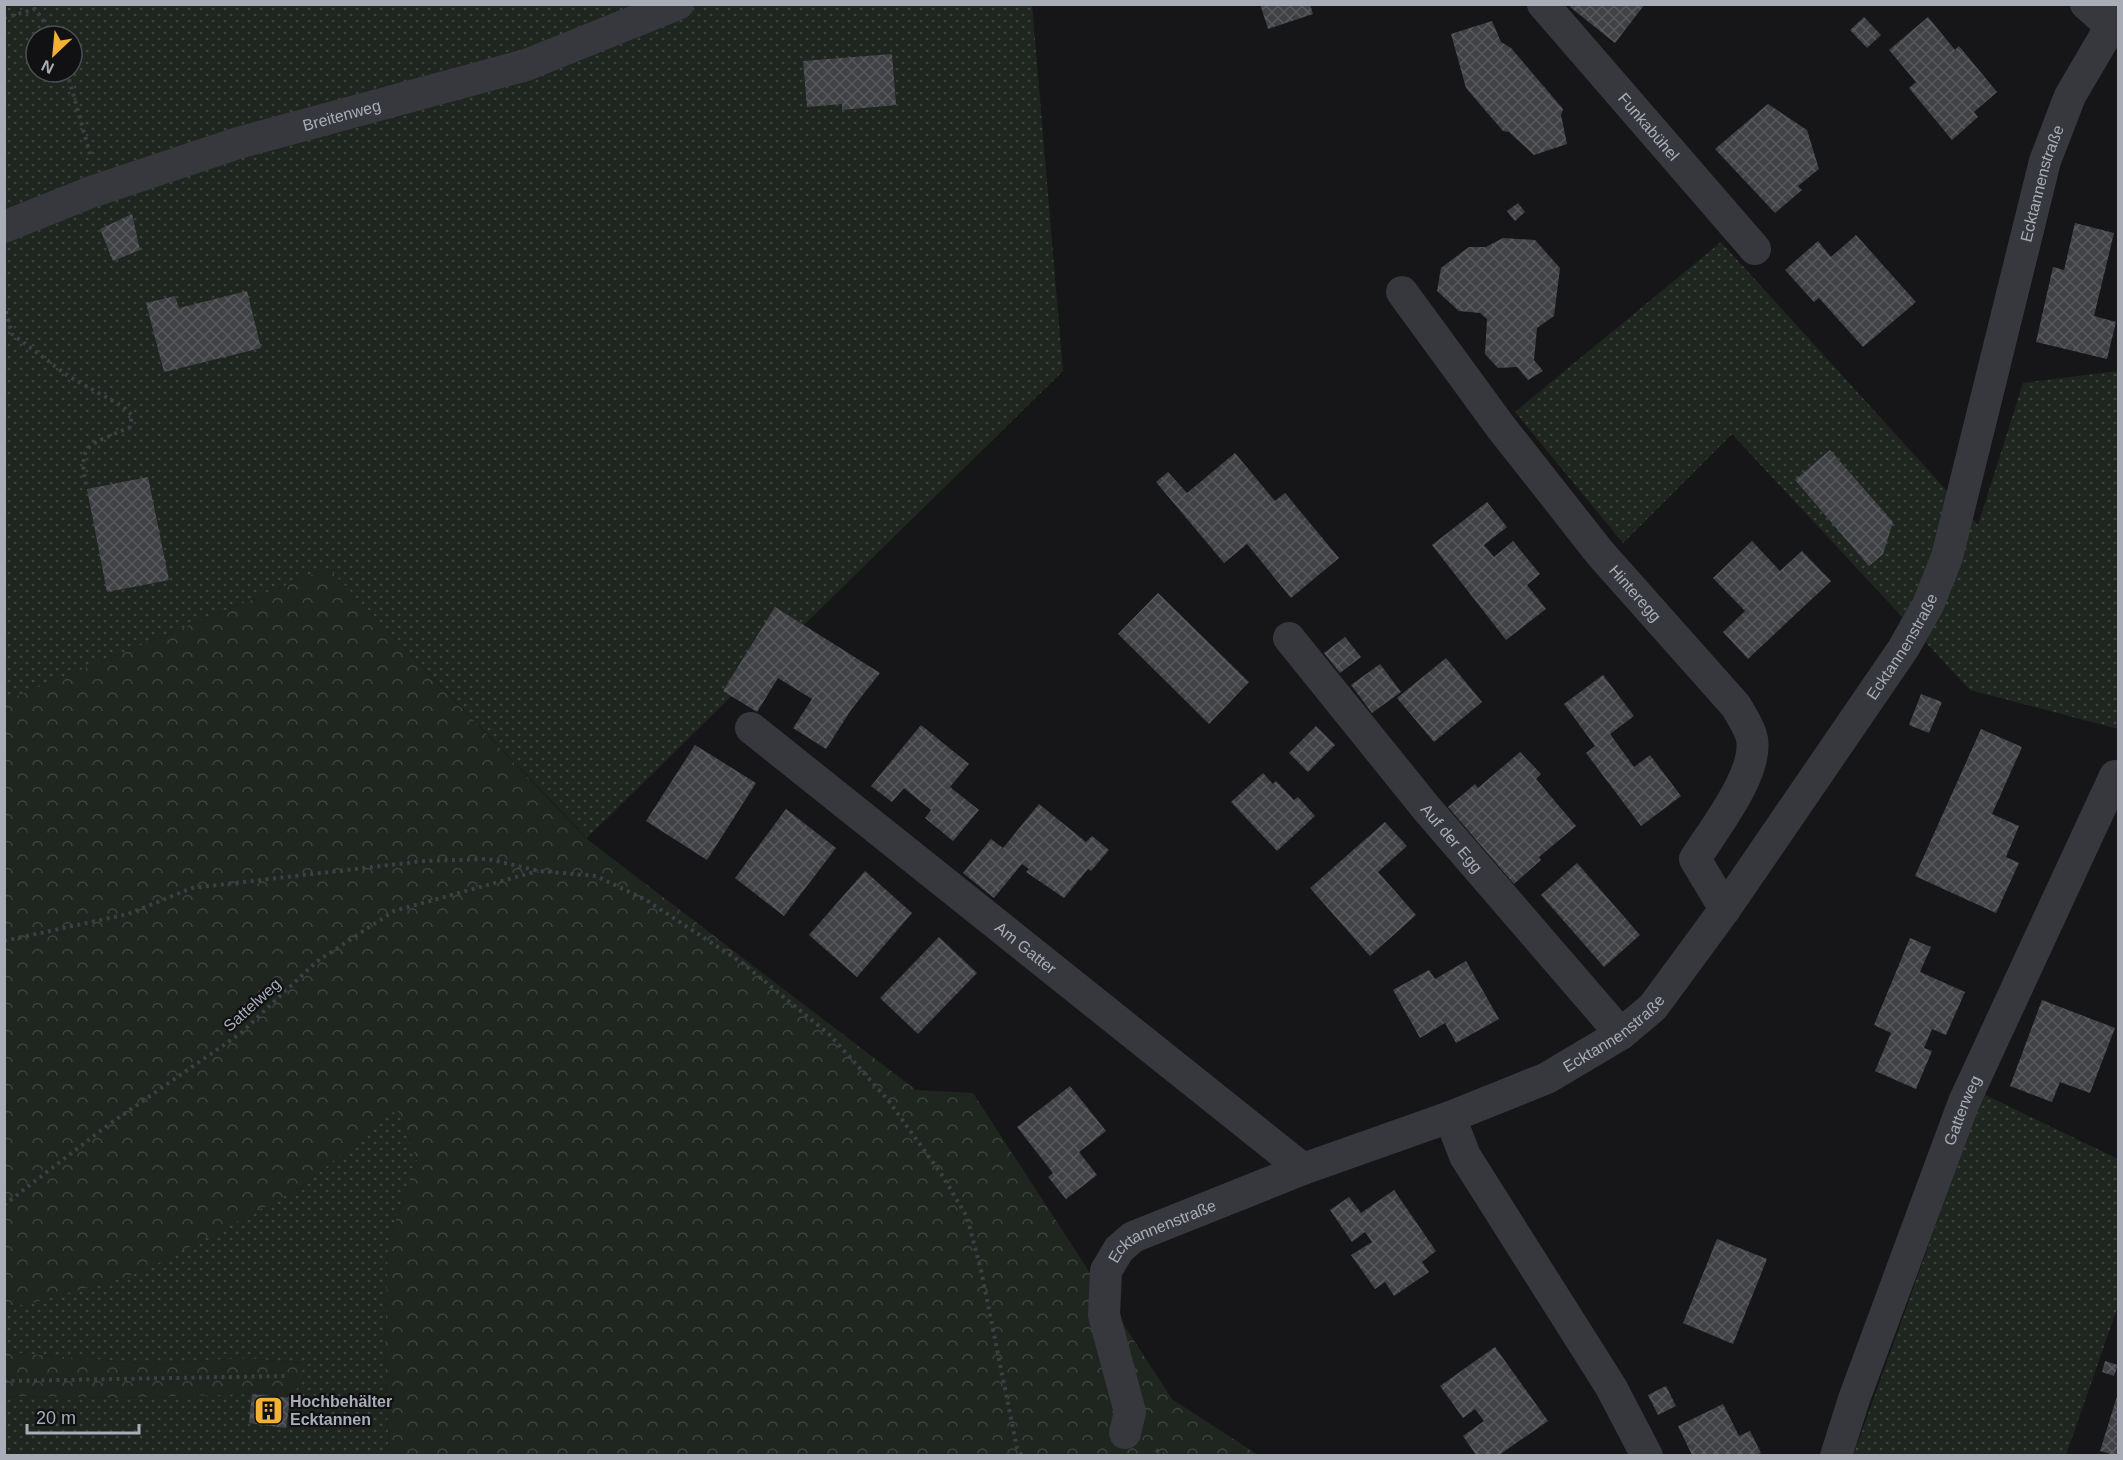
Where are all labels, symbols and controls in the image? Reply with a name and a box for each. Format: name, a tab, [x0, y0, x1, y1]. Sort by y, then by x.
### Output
north arrow	[24, 24, 84, 84]
text: N	[39, 57, 57, 77]
street label: Funkabühel	[1615, 89, 1683, 164]
street label: Breitenweg	[301, 96, 382, 134]
street label: Ecktannenstraße	[2017, 122, 2067, 244]
street label: Hinteregg	[1606, 561, 1665, 624]
street label: Ecktannenstraße	[1863, 591, 1940, 702]
street label: Auf der Egg	[1418, 800, 1486, 876]
street label: Am Gatter	[992, 918, 1060, 978]
street label: Sattelweg	[220, 975, 284, 1035]
street label: Ecktannenstraße	[1560, 991, 1668, 1075]
street label: Gatterweg	[1940, 1073, 1984, 1148]
street label: Ecktannenstraße	[1104, 1196, 1218, 1265]
place label: Hochbehälter Ecktannen	[290, 1393, 392, 1428]
building icon: Hochbehälter Ecktannen	[253, 1394, 285, 1426]
scale bar	[27, 1397, 140, 1435]
text: 20 m	[36, 1408, 76, 1428]

